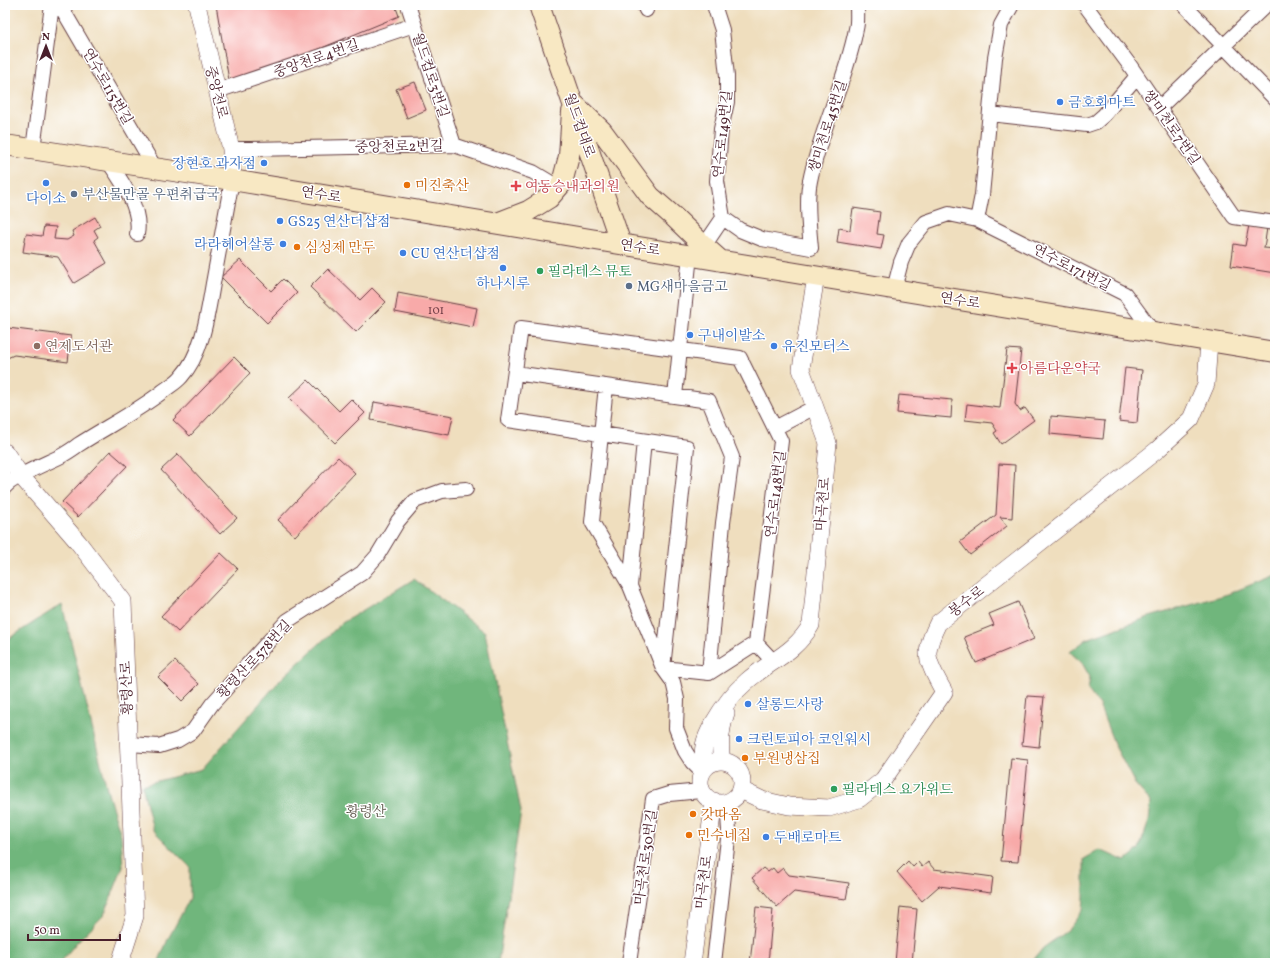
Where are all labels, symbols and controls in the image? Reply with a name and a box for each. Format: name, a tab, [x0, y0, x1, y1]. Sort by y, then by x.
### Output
north arrow	[26, 26, 66, 66]
text: N	[42, 30, 50, 45]
street label: 월드컵로3번길	[407, 31, 452, 120]
street label: 중앙천로4번길	[271, 36, 362, 83]
street label: 연수로115번길	[77, 45, 136, 128]
street label: 중앙천로	[200, 64, 231, 121]
street label: 쌍미천로45번길	[805, 78, 852, 175]
street label: 쌍미천로7번길	[1138, 86, 1204, 169]
street label: 연수로149번길	[709, 89, 738, 179]
street label: 월드컵대로	[559, 90, 599, 161]
place label: 금호회마트	[1068, 94, 1136, 113]
marker: 금호회마트	[1055, 97, 1065, 107]
street label: 중앙천로2번길	[355, 137, 444, 158]
place label: 장현호 과자점	[172, 155, 256, 174]
marker: 장현호 과자점	[259, 158, 269, 168]
place label: 미진축산	[415, 177, 470, 196]
marker: 다이소	[41, 178, 51, 188]
place label: 여동승내과의원	[525, 178, 620, 197]
marker: 미진축산	[402, 180, 412, 190]
marker: 여동승내과의원	[510, 180, 522, 192]
street label: 연수로	[299, 183, 343, 208]
place label: 부산물만골 우편취급국	[82, 186, 220, 205]
marker: 부산물만골 우편취급국	[69, 189, 79, 199]
place label: 다이소	[26, 190, 67, 209]
place label: GS25 연산더샵점	[288, 213, 391, 232]
marker: GS25 연산더샵점	[275, 216, 285, 226]
place label: 라라헤어살롱	[194, 236, 275, 255]
street label: 연수로	[618, 236, 662, 261]
marker: 라라헤어살롱	[278, 239, 288, 249]
place label: 심성제 만두	[305, 239, 375, 258]
street label: 연수로171번길	[1029, 241, 1114, 296]
marker: 심성제 만두	[292, 242, 302, 252]
place label: CU 연산더샵점	[411, 245, 500, 264]
marker: CU 연산더샵점	[398, 248, 408, 258]
marker: 하나시루	[498, 263, 508, 273]
place label: 필라테스 뮤토	[548, 263, 632, 282]
marker: 필라테스 뮤토	[535, 266, 545, 276]
place label: 하나시루	[476, 275, 530, 294]
place label: MG새마을금고	[637, 278, 728, 297]
marker: MG새마을금고	[624, 281, 634, 291]
street label: 연수로	[938, 289, 982, 314]
house number: 101	[428, 303, 444, 319]
place label: 구내이발소	[698, 327, 766, 346]
marker: 구내이발소	[685, 330, 695, 340]
place label: 연제도서관	[45, 338, 113, 357]
place label: 유진모터스	[782, 338, 850, 357]
marker: 연제도서관	[32, 341, 42, 351]
marker: 유진모터스	[769, 341, 779, 351]
place label: 아름다운약국	[1020, 360, 1101, 379]
marker: 아름다운약국	[1007, 363, 1017, 373]
street label: 연수로148번길	[762, 449, 791, 539]
street label: 마곡천로	[812, 476, 835, 532]
street label: 봉수로	[945, 582, 989, 622]
street label: 황령산로578번길	[214, 616, 297, 704]
street label: 황령산로	[117, 660, 138, 715]
place label: 살롱드사랑	[756, 696, 824, 715]
marker: 살롱드사랑	[743, 699, 753, 709]
place label: 크린토피아 코인워시	[747, 731, 872, 750]
marker: 크린토피아 코인워시	[734, 734, 744, 744]
place label: 부원냉삼집	[753, 750, 821, 769]
marker: 부원냉삼집	[740, 753, 750, 763]
place label: 필라테스 요가위드	[842, 781, 953, 800]
marker: 필라테스 요가위드	[829, 784, 839, 794]
park label: 황령산	[346, 803, 387, 822]
place label: 갓따옴	[701, 806, 742, 825]
street label: 마곡천로30번길	[630, 808, 663, 906]
marker: 갓따옴	[688, 809, 698, 819]
place label: 민수네집	[697, 827, 751, 846]
place label: 두배로마트	[774, 829, 842, 848]
marker: 민수네집	[684, 830, 694, 840]
marker: 두배로마트	[761, 832, 771, 842]
street label: 마곡천로	[691, 854, 718, 910]
scale bar	[28, 916, 120, 942]
text: 50 m	[34, 923, 60, 939]

